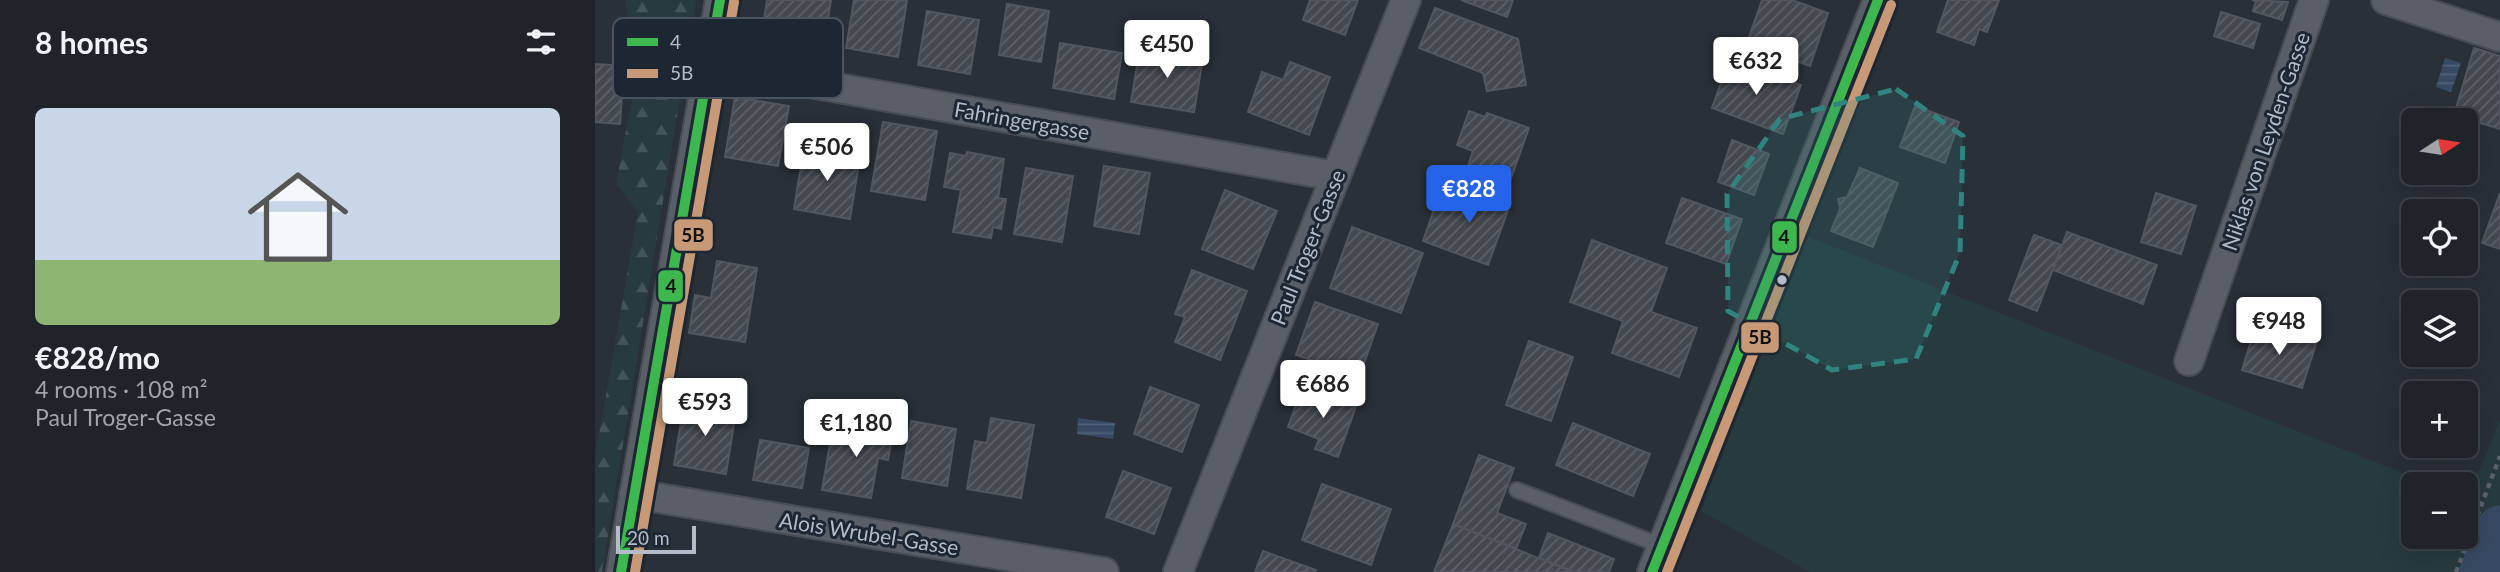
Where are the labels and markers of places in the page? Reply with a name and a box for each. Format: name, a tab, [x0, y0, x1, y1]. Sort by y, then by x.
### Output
pin: €450	[1126, 20, 1208, 80]
pin: €632	[1715, 38, 1797, 97]
pin: €506	[786, 124, 868, 183]
pin: €828	[1428, 166, 1510, 225]
unlabelled marker	[1775, 273, 1789, 287]
pin: €948	[2238, 298, 2320, 357]
pin: €686	[1282, 360, 1364, 420]
pin: €593	[664, 378, 746, 438]
pin: €1,180	[799, 400, 913, 459]

